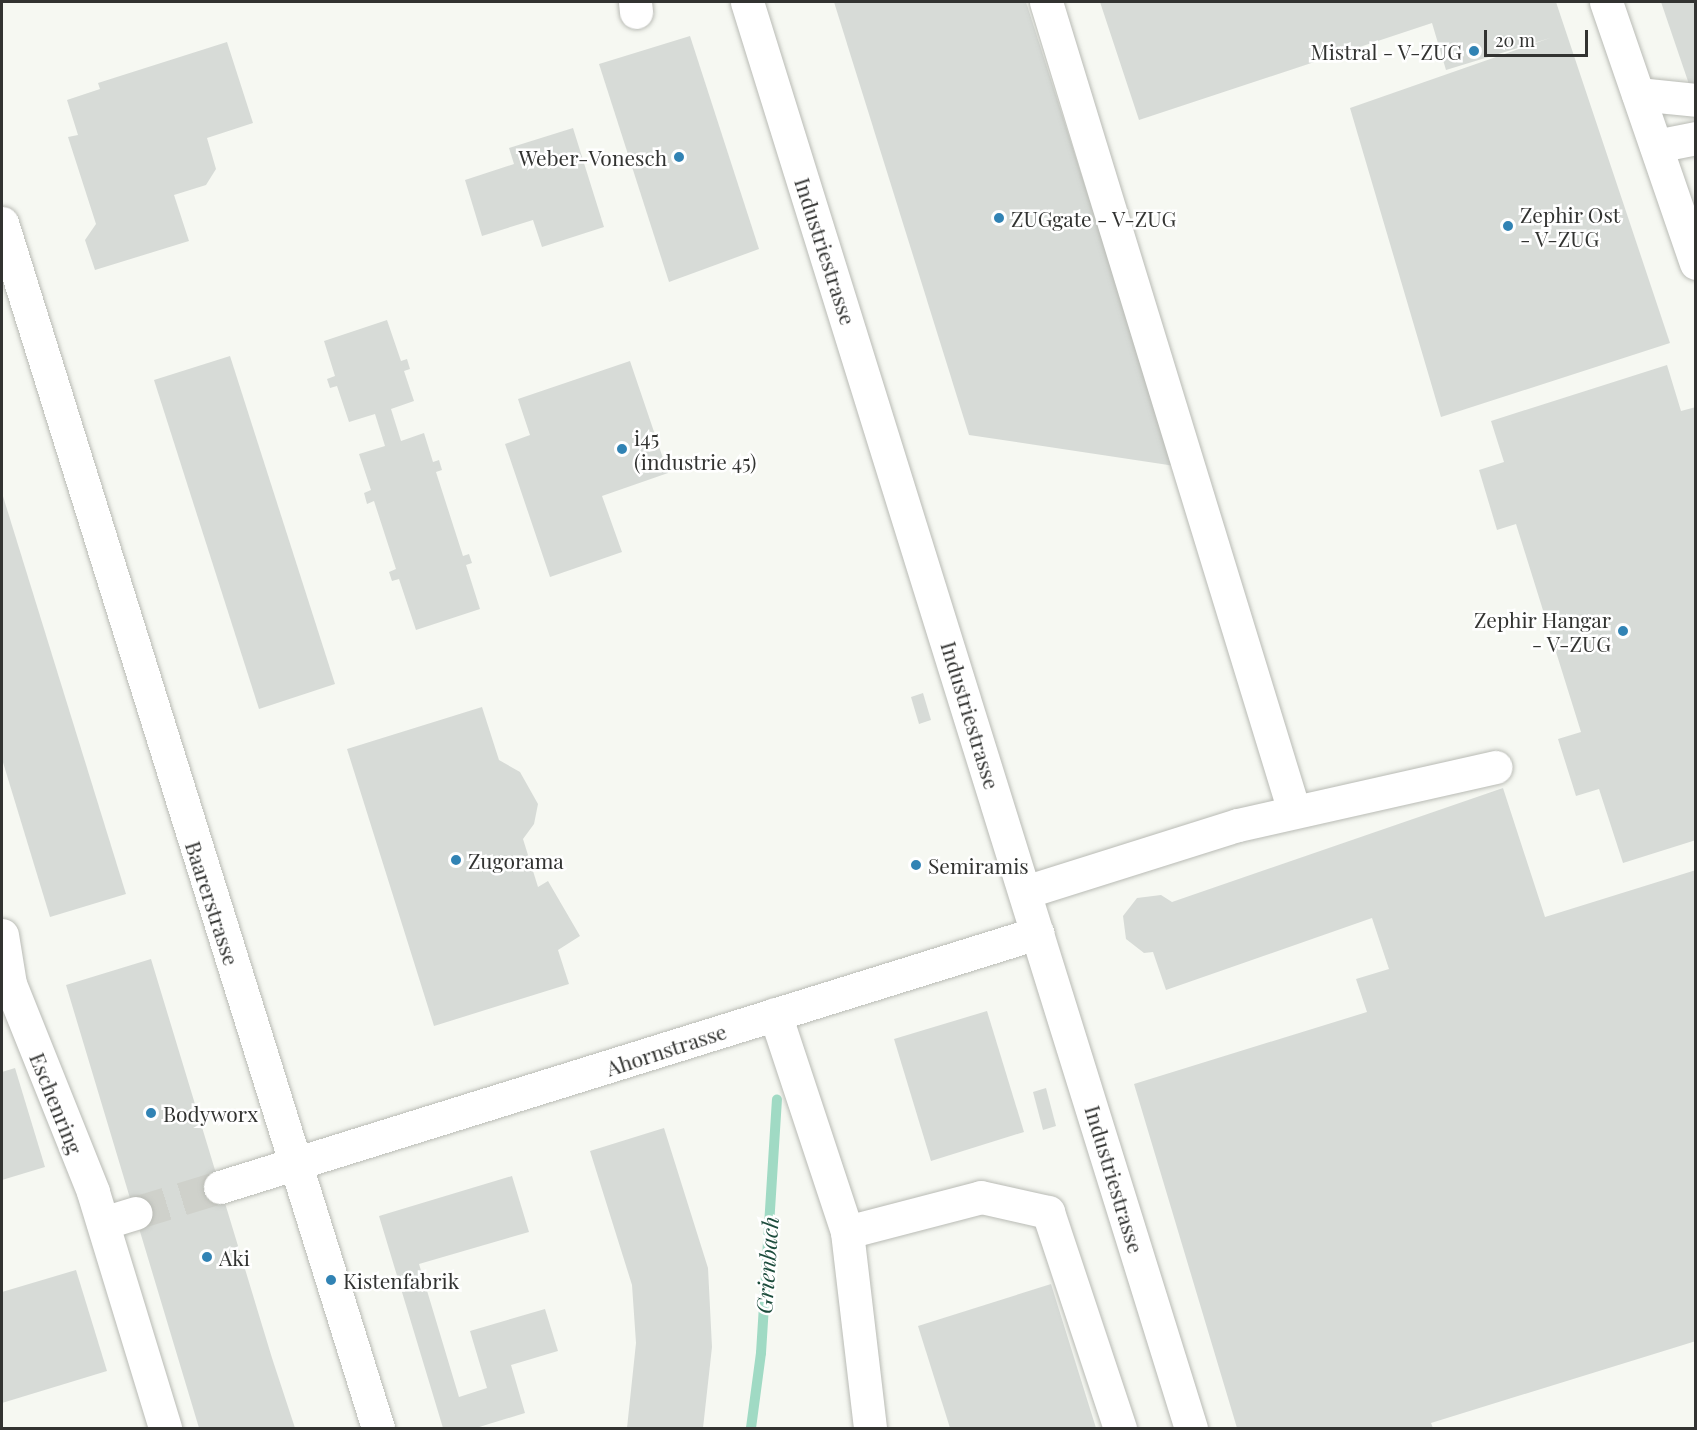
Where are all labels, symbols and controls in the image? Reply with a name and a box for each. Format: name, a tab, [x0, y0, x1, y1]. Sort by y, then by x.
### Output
scale bar	[1487, 18, 1590, 56]
text: 20 m	[1495, 28, 1535, 52]
place label: Mistral - V-ZUG	[1310, 38, 1462, 64]
marker: Mistral - V-ZUG	[1467, 44, 1481, 58]
place label: Weber-Vonesch	[519, 144, 667, 170]
marker: Weber-Vonesch	[672, 150, 686, 164]
street label: Industriestrasse	[790, 174, 862, 328]
place label: Zephir Ost - V-ZUG	[1520, 201, 1621, 251]
place label: ZUGgate - V-ZUG	[1011, 205, 1177, 231]
marker: ZUGgate - V-ZUG	[992, 211, 1006, 225]
marker: Zephir Ost - V-ZUG	[1501, 219, 1515, 233]
place label: i45 (industrie 45)	[634, 424, 757, 474]
marker: i45 (industrie 45)	[615, 442, 629, 456]
place label: Zephir Hangar - V-ZUG	[1473, 606, 1611, 656]
marker: Zephir Hangar - V-ZUG	[1616, 624, 1630, 638]
street label: Industriestrasse	[937, 638, 1005, 792]
street label: Baarerstrasse	[181, 838, 245, 968]
place label: Zugorama	[468, 847, 564, 873]
place label: Semiramis	[928, 852, 1029, 878]
marker: Zugorama	[449, 853, 463, 867]
marker: Semiramis	[909, 858, 923, 872]
street label: Ahornstrasse	[603, 1018, 729, 1080]
street label: Eschenring	[25, 1049, 89, 1157]
place label: Bodyworx	[163, 1100, 258, 1126]
street label: Industriestrasse	[1081, 1102, 1149, 1256]
marker: Bodyworx	[144, 1106, 158, 1120]
water label: Grienbach	[750, 1215, 784, 1315]
place label: Aki	[219, 1244, 250, 1270]
marker: Aki	[200, 1250, 214, 1264]
place label: Kistenfabrik	[343, 1267, 459, 1293]
marker: Kistenfabrik	[324, 1273, 338, 1287]

